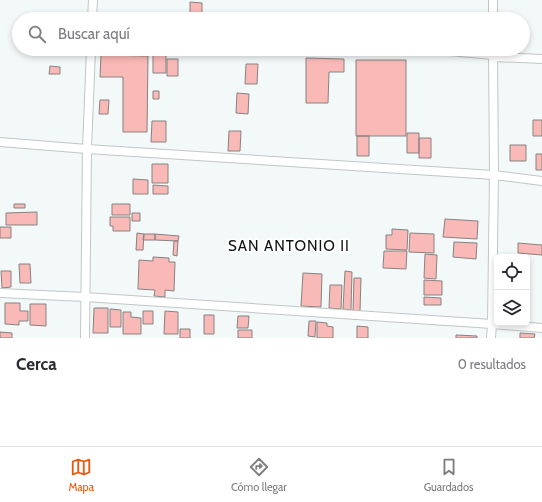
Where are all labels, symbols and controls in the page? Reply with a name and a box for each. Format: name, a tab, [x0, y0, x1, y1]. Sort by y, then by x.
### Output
search box	[12, 12, 530, 56]
icon: search	[26, 23, 48, 45]
text: Buscar aquí	[58, 25, 130, 43]
district label: SAN ANTONIO II	[228, 237, 350, 255]
map controls	[494, 254, 530, 326]
button: locate	[494, 254, 530, 290]
button: layers	[494, 290, 530, 326]
text: Cerca	[16, 354, 57, 374]
text: 0 resultados	[458, 356, 526, 372]
tab: Mapa	[68, 456, 94, 494]
tab: Cómo llegar	[231, 456, 287, 494]
tab: Guardados	[424, 456, 474, 494]

